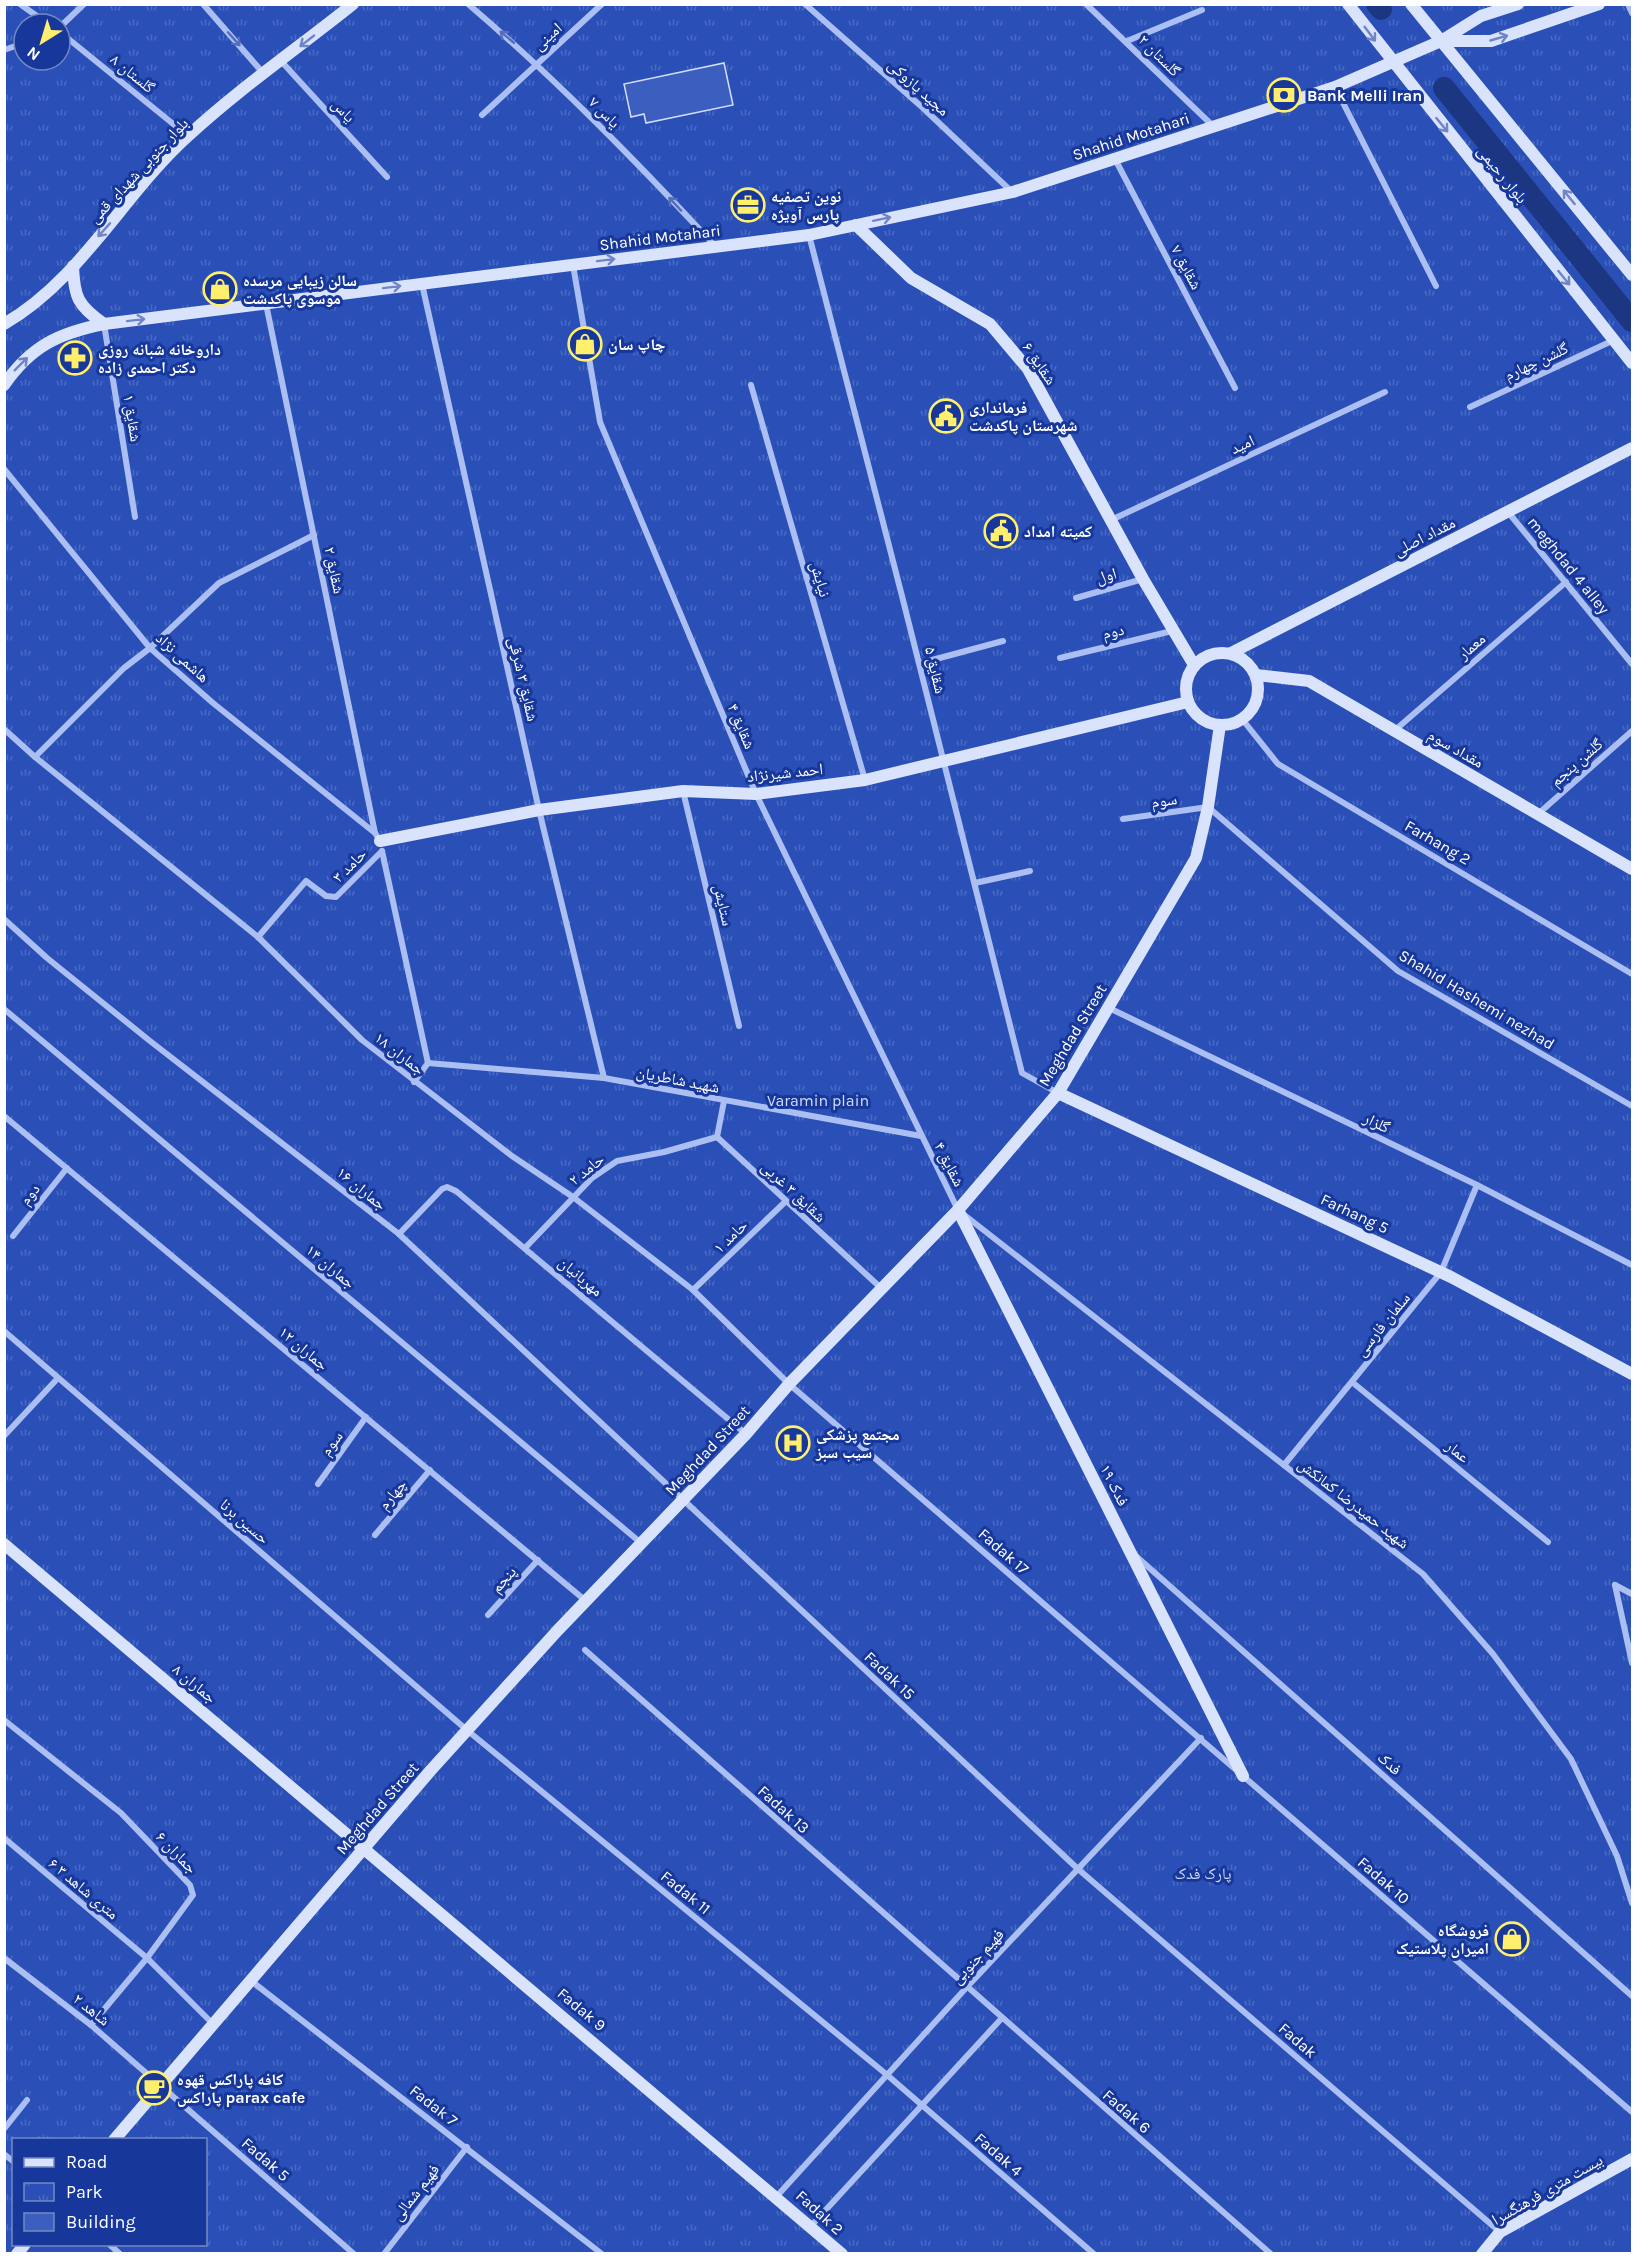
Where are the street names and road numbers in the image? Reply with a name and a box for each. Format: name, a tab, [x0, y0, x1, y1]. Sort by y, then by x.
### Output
street label: امینی	[529, 18, 566, 55]
street label: گلستان ۲	[1134, 30, 1185, 81]
street label: گلستان ۸	[106, 50, 159, 98]
street label: مجید پازوکی	[883, 55, 953, 121]
street label: یاس ۷	[584, 93, 624, 133]
street label: یاس	[327, 94, 359, 127]
street label: Shahid Motahari	[1070, 109, 1192, 164]
street label: بلوار جنوبی شهدای قمی	[85, 114, 193, 228]
street label: بلوار رحیمی	[1473, 141, 1532, 208]
street label: Shahid Motahari	[598, 221, 722, 254]
street label: شقایق ۷	[1166, 242, 1206, 293]
street label: شقایق ۶	[1018, 338, 1061, 389]
street label: گلشن چهارم	[1501, 338, 1572, 385]
street label: شقایق ۱	[118, 393, 146, 443]
street label: امید	[1227, 431, 1257, 458]
street label: مقداد اصلی	[1390, 513, 1459, 561]
street label: meghdad 4 alley	[1524, 513, 1614, 618]
street label: شقایق ۲	[319, 545, 349, 596]
street label: نیایش	[805, 559, 835, 599]
street label: اول	[1094, 563, 1119, 588]
street label: دوم	[1100, 620, 1126, 644]
street label: هاشمی نژاد	[151, 628, 213, 687]
street label: معمار	[1453, 629, 1489, 664]
street label: شقایق ۳ شرقی	[504, 635, 542, 723]
street label: شقایق ۵	[920, 645, 950, 696]
street label: شقایق ۴	[723, 701, 760, 752]
street label: مقداد سوم	[1424, 725, 1487, 773]
street label: گلشن پنجم	[1546, 734, 1607, 791]
street label: احمد شیرنژاد	[746, 759, 824, 786]
street label: سوم	[1150, 789, 1178, 813]
street label: Farhang 2	[1401, 816, 1474, 869]
street label: حامد ۳	[328, 844, 370, 886]
street label: ستایش	[709, 882, 738, 928]
street label: Shahid Hashemi nezhad	[1395, 945, 1558, 1054]
street label: Meghdad Street	[1034, 981, 1110, 1090]
street label: جماران ۱۸	[370, 1028, 429, 1080]
street label: شهید شاطریان	[635, 1062, 721, 1098]
street label: گلزار	[1360, 1108, 1393, 1137]
street label: شقایق ۴	[929, 1139, 969, 1190]
street label: حامد ۲	[565, 1149, 608, 1189]
street label: شقایق ۳ غربی	[757, 1157, 830, 1227]
street label: جماران ۱۶	[332, 1163, 390, 1215]
street label: دوم	[15, 1180, 44, 1209]
street label: Farhang 5	[1318, 1190, 1392, 1237]
street label: حامد ۱	[709, 1216, 751, 1257]
street label: جماران ۱۴	[302, 1240, 359, 1293]
street label: مهربانیان	[554, 1252, 607, 1301]
street label: سلمان فارسی	[1351, 1289, 1415, 1361]
street label: جماران ۱۲	[275, 1322, 332, 1375]
street label: Meghdad Street	[661, 1401, 754, 1499]
street label: سوم	[316, 1427, 347, 1460]
street label: عمار	[1441, 1436, 1473, 1467]
street label: شهید حمیدرضا کمانکش	[1294, 1454, 1413, 1553]
street label: فدک ۱۹	[1096, 1461, 1133, 1509]
street label: چهارم	[374, 1475, 411, 1514]
street label: حسین برنا	[216, 1495, 273, 1549]
street label: Fadak 17	[975, 1524, 1033, 1579]
street label: پنجم	[487, 1562, 521, 1597]
street label: Fadak 15	[860, 1647, 919, 1704]
street label: جماران ۸	[168, 1660, 220, 1708]
street label: فدک	[1374, 1748, 1406, 1779]
street label: Meghdad Street	[332, 1758, 423, 1858]
street label: Fadak 13	[754, 1781, 813, 1837]
street label: جماران ۶	[151, 1827, 201, 1878]
street label: Fadak 10	[1354, 1853, 1414, 1908]
street label: ۶ متری شاهد ۳	[44, 1854, 123, 1924]
street label: Fadak 11	[657, 1867, 714, 1918]
street label: فهیم جنوبی	[947, 1925, 1008, 1989]
street label: Fadak 9	[554, 1984, 610, 2035]
street label: شاهد ۲	[70, 1989, 114, 2030]
street label: Fadak	[1275, 2019, 1321, 2062]
street label: Fadak 7	[406, 2081, 462, 2130]
street label: Fadak 6	[1099, 2085, 1154, 2137]
street label: Fadak 4	[971, 2129, 1026, 2180]
street label: Fadak 5	[238, 2134, 293, 2185]
street label: بیست متری فرهنگسرا	[1488, 2150, 1607, 2230]
street label: فهیم شمالی	[387, 2160, 444, 2225]
street label: Fadak 2	[792, 2186, 847, 2239]

